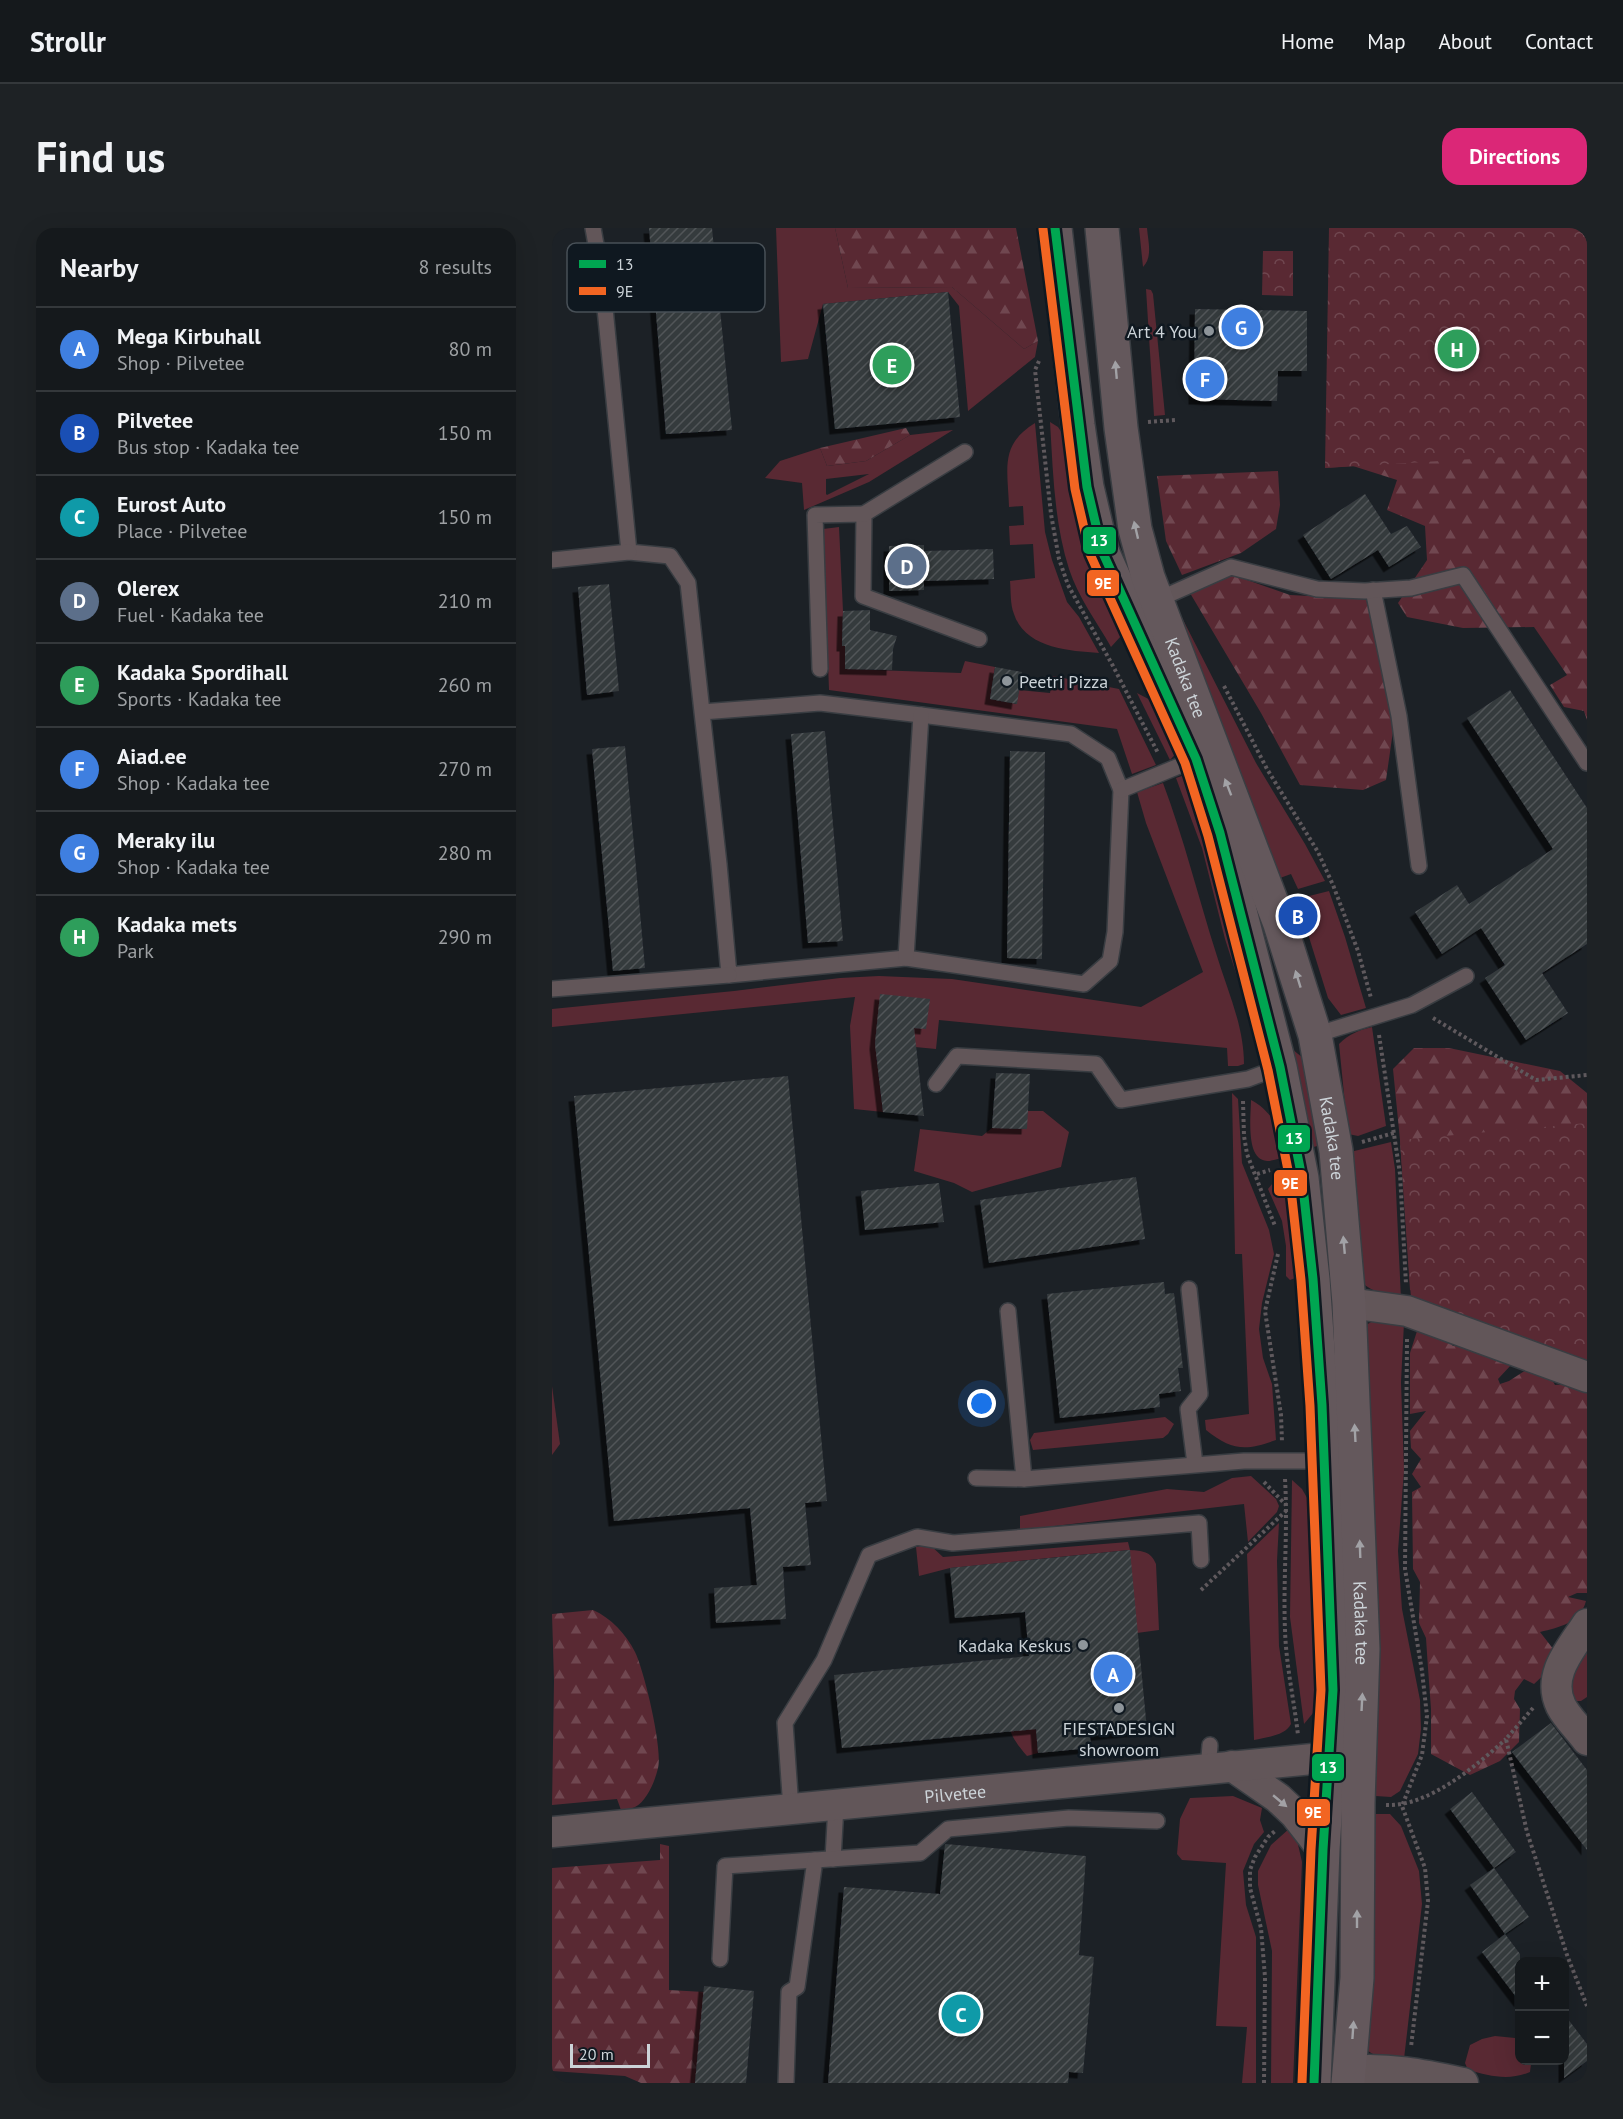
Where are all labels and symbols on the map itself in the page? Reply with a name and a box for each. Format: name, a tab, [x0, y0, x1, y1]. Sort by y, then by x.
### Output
legend	[567, 243, 765, 312]
text: 13	[616, 254, 633, 274]
text: 9E	[616, 281, 633, 301]
pin: G	[1222, 304, 1260, 350]
place label: Art 4 You	[1127, 320, 1197, 343]
marker: Art 4 You	[1202, 324, 1216, 338]
pin: H	[1438, 326, 1476, 372]
pin: E	[872, 342, 912, 388]
pin: F	[1186, 356, 1224, 402]
one-way arrow	[1111, 360, 1121, 379]
one-way arrow	[1131, 521, 1140, 540]
line badge: 13	[1082, 526, 1117, 555]
text: 13	[1090, 530, 1108, 550]
pin: D	[888, 544, 926, 588]
line badge: 9E	[1086, 569, 1120, 597]
text: 9E	[1094, 573, 1112, 593]
street label: Kadaka tee	[1160, 634, 1212, 721]
place label: Peetri Pizza	[1019, 670, 1108, 693]
marker: Peetri Pizza	[1000, 674, 1014, 688]
one-way arrow	[1223, 778, 1233, 796]
pin: B	[1278, 894, 1318, 938]
one-way arrow	[1293, 970, 1302, 988]
street label: Kadaka tee	[1315, 1094, 1350, 1181]
line badge: 13	[1277, 1124, 1311, 1153]
text: 13	[1285, 1128, 1303, 1148]
line badge: 9E	[1273, 1169, 1308, 1197]
text: 9E	[1281, 1173, 1299, 1193]
one-way arrow	[1339, 1235, 1349, 1254]
your location	[967, 1389, 996, 1418]
one-way arrow	[1351, 1423, 1360, 1442]
one-way arrow	[1355, 1539, 1364, 1558]
street label: Kadaka tee	[1349, 1580, 1375, 1666]
place label: Kadaka Keskus	[958, 1634, 1071, 1657]
marker: Kadaka Keskus	[1076, 1638, 1090, 1652]
pin: A	[1094, 1652, 1132, 1696]
one-way arrow	[1358, 1692, 1367, 1711]
marker: FIESTADESIGN showroom	[1112, 1701, 1126, 1715]
place label: FIESTADESIGN showroom	[1063, 1717, 1175, 1761]
line badge: 13	[1311, 1753, 1345, 1782]
text: 13	[1319, 1757, 1337, 1777]
street label: Pilvetee	[923, 1779, 987, 1808]
one-way arrow	[1272, 1794, 1287, 1807]
line badge: 9E	[1296, 1798, 1331, 1827]
text: 9E	[1304, 1802, 1322, 1822]
one-way arrow	[1352, 1910, 1362, 1929]
pin: C	[942, 1992, 980, 2036]
one-way arrow	[1348, 2021, 1357, 2040]
scale bar	[570, 2041, 650, 2068]

